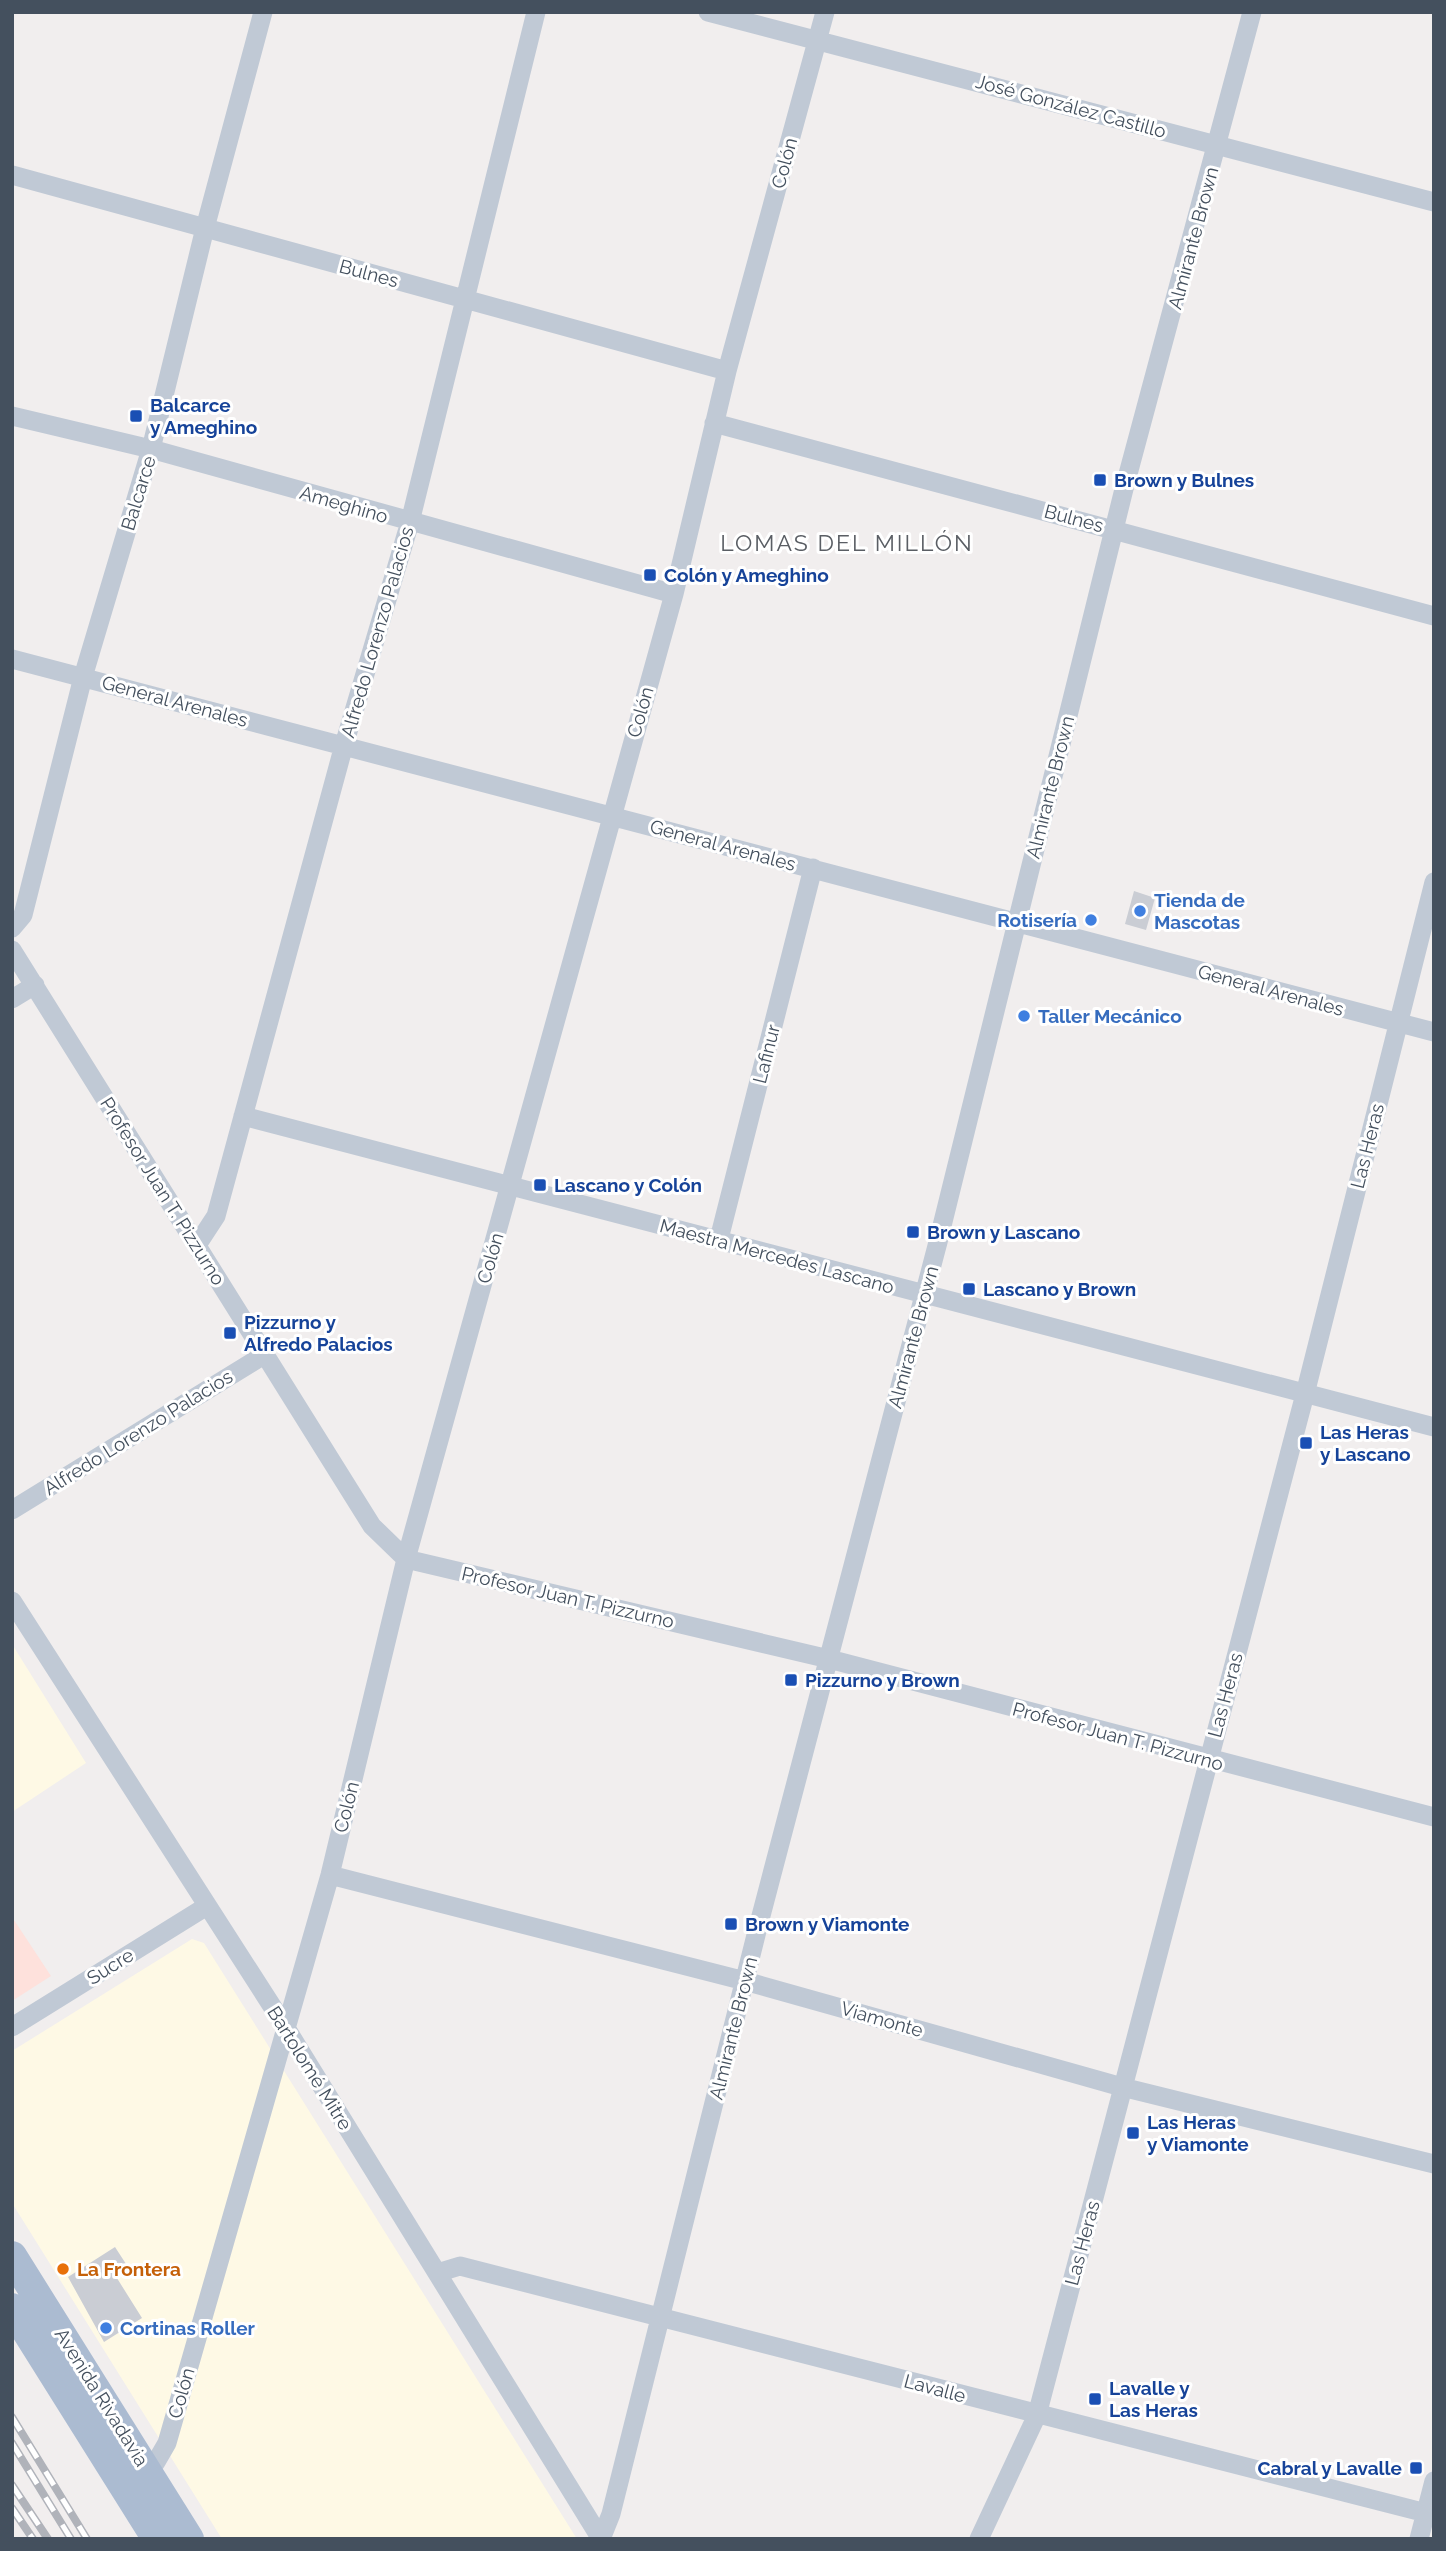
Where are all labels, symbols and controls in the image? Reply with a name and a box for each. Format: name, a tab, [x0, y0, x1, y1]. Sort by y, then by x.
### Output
street label: José González Castillo	[973, 70, 1169, 142]
street label: Colón	[767, 135, 801, 191]
street label: Almirante Brown	[1163, 165, 1223, 311]
street label: Bulnes	[337, 255, 401, 291]
place label: Balcarce y Ameghino	[150, 394, 257, 438]
marker: Balcarce y Ameghino	[128, 408, 144, 424]
street label: Balcarce	[116, 453, 160, 533]
place label: Brown y Bulnes	[1114, 469, 1254, 491]
marker: Brown y Bulnes	[1092, 472, 1108, 488]
street label: Ameghino	[297, 481, 391, 527]
street label: Bulnes	[1042, 500, 1106, 536]
street label: Alfredo Lorenzo Palacios	[336, 524, 418, 740]
district label: LOMAS DEL MILLÓN	[720, 529, 974, 556]
place label: Colón y Ameghino	[664, 564, 829, 586]
marker: Colón y Ameghino	[642, 567, 658, 583]
street label: General Arenales	[100, 671, 250, 731]
street label: Colón	[622, 684, 658, 740]
street label: Almirante Brown	[1022, 713, 1078, 861]
street label: General Arenales	[648, 815, 798, 875]
place label: Tienda de Mascotas	[1154, 889, 1245, 933]
marker: Tienda de Mascotas	[1132, 903, 1148, 919]
place label: Rotisería	[997, 909, 1077, 931]
marker: Rotisería	[1083, 912, 1099, 928]
street label: General Arenales	[1196, 960, 1346, 1020]
place label: Taller Mecánico	[1038, 1005, 1182, 1027]
marker: Taller Mecánico	[1016, 1008, 1032, 1024]
street label: Lafinur	[748, 1022, 784, 1086]
street label: Profesor Juan T. Pizzurno	[96, 1093, 230, 1289]
street label: Las Heras	[1346, 1101, 1388, 1191]
place label: Lascano y Colón	[554, 1174, 702, 1196]
marker: Lascano y Colón	[532, 1177, 548, 1193]
street label: Maestra Mercedes Lascano	[657, 1214, 897, 1298]
place label: Brown y Lascano	[927, 1221, 1080, 1243]
marker: Brown y Lascano	[905, 1224, 921, 1240]
street label: Colón	[472, 1230, 508, 1286]
street label: Almirante Brown	[883, 1264, 943, 1410]
place label: Lascano y Brown	[983, 1278, 1136, 1300]
marker: Lascano y Brown	[961, 1281, 977, 1297]
place label: Pizzurno y Alfredo Palacios	[244, 1311, 393, 1355]
marker: Pizzurno y Alfredo Palacios	[222, 1325, 238, 1341]
street label: Alfredo Lorenzo Palacios	[40, 1365, 236, 1499]
place label: Las Heras y Lascano	[1320, 1421, 1411, 1465]
marker: Las Heras y Lascano	[1298, 1435, 1314, 1451]
street label: Profesor Juan T. Pizzurno	[460, 1562, 676, 1632]
street label: Las Heras	[1203, 1650, 1247, 1740]
place label: Pizzurno y Brown	[805, 1669, 960, 1691]
marker: Pizzurno y Brown	[783, 1672, 799, 1688]
street label: Profesor Juan T. Pizzurno	[1010, 1697, 1226, 1775]
street label: Colón	[329, 1779, 363, 1835]
place label: Brown y Viamonte	[745, 1913, 909, 1935]
marker: Brown y Viamonte	[723, 1916, 739, 1932]
street label: Sucre	[83, 1943, 137, 1989]
street label: Almirante Brown	[705, 1954, 761, 2102]
street label: Viamonte	[838, 1997, 926, 2041]
street label: Bartolomé Mitre	[263, 2002, 357, 2134]
place label: Las Heras y Viamonte	[1147, 2111, 1249, 2155]
marker: Las Heras y Viamonte	[1125, 2125, 1141, 2141]
street label: Las Heras	[1060, 2198, 1104, 2288]
place label: La Frontera	[77, 2258, 181, 2280]
marker: La Frontera	[55, 2261, 71, 2277]
place label: Cortinas Roller	[120, 2317, 256, 2339]
marker: Cortinas Roller	[98, 2320, 114, 2336]
street label: Avenida Rivadavia	[51, 2324, 153, 2470]
street label: Colón	[163, 2365, 199, 2421]
street label: Lavalle	[902, 2369, 968, 2407]
place label: Lavalle y Las Heras	[1109, 2377, 1198, 2421]
marker: Lavalle y Las Heras	[1087, 2391, 1103, 2407]
place label: Cabral y Lavalle	[1258, 2457, 1402, 2479]
marker: Cabral y Lavalle	[1408, 2460, 1424, 2476]

